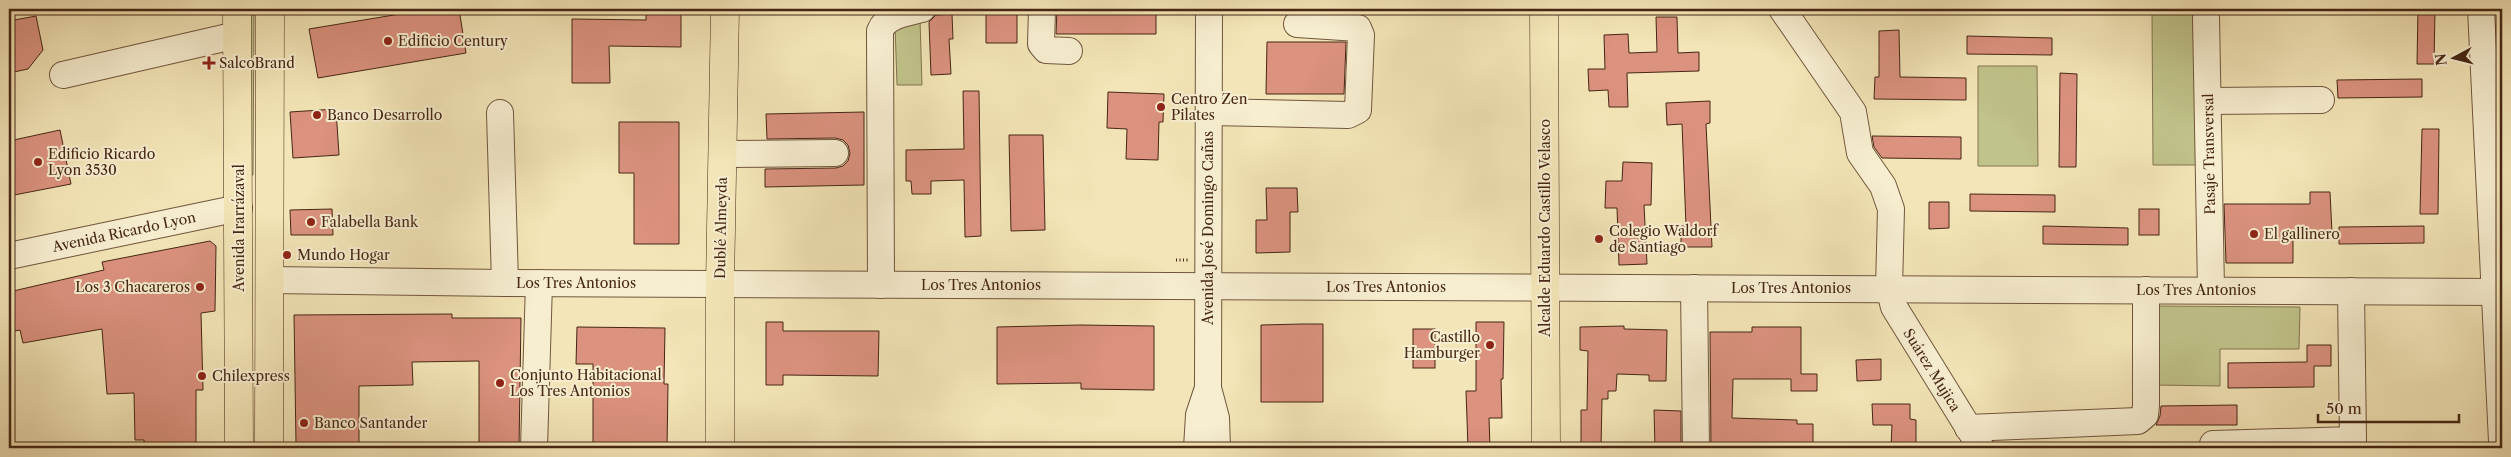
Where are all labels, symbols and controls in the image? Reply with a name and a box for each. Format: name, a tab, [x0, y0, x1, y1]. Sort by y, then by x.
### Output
place label: Edificio Century	[398, 32, 508, 50]
north arrow	[2428, 32, 2478, 82]
marker: Edificio Century	[382, 35, 394, 47]
text: N	[2431, 52, 2451, 67]
place label: SalcoBrand	[219, 54, 295, 72]
marker: SalcoBrand	[203, 57, 215, 69]
place label: Centro Zen Pilates	[1171, 90, 1248, 124]
street label: Pasaje Transversal	[2199, 93, 2219, 215]
marker: Centro Zen Pilates	[1155, 101, 1167, 113]
place label: Banco Desarrollo	[327, 106, 442, 124]
marker: Banco Desarrollo	[311, 109, 323, 121]
street label: Alcalde Eduardo Castillo Velasco	[1536, 119, 1554, 338]
street label: Avenida José Domingo Cañas	[1199, 131, 1217, 326]
place label: Edificio Ricardo Lyon 3530	[48, 145, 155, 179]
marker: Edificio Ricardo Lyon 3530	[32, 156, 44, 168]
street label: Avenida Irarrázaval	[230, 164, 248, 293]
street label: Dublé Almeyda	[711, 176, 731, 279]
street label: Avenida Ricardo Lyon	[50, 208, 198, 256]
place label: Falabella Bank	[321, 213, 419, 231]
marker: Falabella Bank	[305, 216, 317, 228]
place label: Colegio Waldorf de Santiago	[1609, 222, 1719, 256]
place label: El gallinero	[2264, 225, 2340, 243]
marker: El gallinero	[2248, 228, 2260, 240]
marker: Colegio Waldorf de Santiago	[1593, 233, 1605, 245]
place label: Mundo Hogar	[297, 246, 390, 264]
marker: Mundo Hogar	[281, 249, 293, 261]
street label: Los Tres Antonios	[516, 274, 636, 292]
street label: Los Tres Antonios	[921, 276, 1041, 294]
place label: Los 3 Chacareros	[75, 278, 190, 296]
street label: Los Tres Antonios	[1326, 278, 1446, 296]
street label: Los Tres Antonios	[1731, 279, 1851, 297]
marker: Los 3 Chacareros	[194, 281, 206, 293]
street label: Los Tres Antonios	[2136, 281, 2256, 299]
street label: Suárez Mujica	[1899, 325, 1965, 415]
place label: Castillo Hamburger	[1404, 328, 1480, 362]
marker: Castillo Hamburger	[1484, 339, 1496, 351]
place label: Conjunto Habitacional Los Tres Antonios	[510, 366, 662, 400]
place label: Chilexpress	[212, 367, 290, 385]
marker: Chilexpress	[196, 370, 208, 382]
marker: Conjunto Habitacional Los Tres Antonios	[494, 377, 506, 389]
scale bar	[2318, 392, 2460, 424]
text: 50 m	[2326, 399, 2362, 418]
place label: Banco Santander	[314, 414, 428, 432]
marker: Banco Santander	[298, 417, 310, 429]

